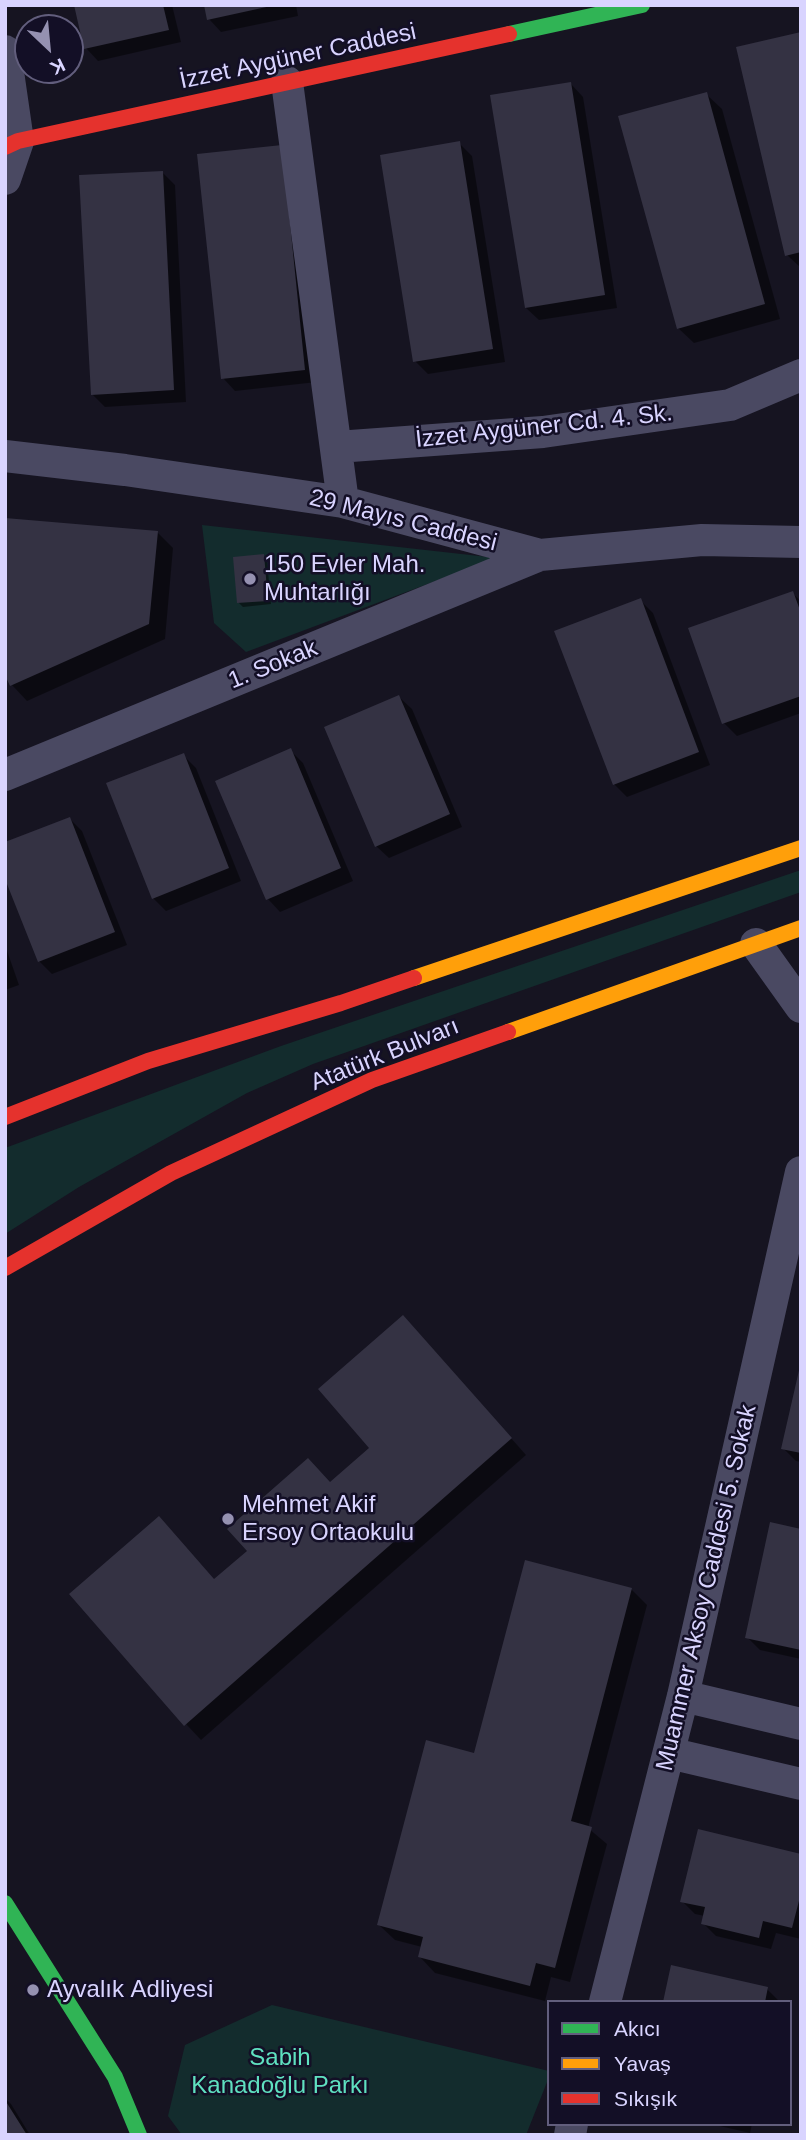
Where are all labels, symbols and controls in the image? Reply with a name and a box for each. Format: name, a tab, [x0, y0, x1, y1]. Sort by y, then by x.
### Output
north arrow	[14, 14, 84, 84]
street label: İzzet Aygüner Caddesi	[177, 18, 419, 96]
text: K	[47, 54, 68, 79]
street label: İzzet Aygüner Cd. 4. Sk.	[414, 399, 674, 455]
street label: 29 Mayıs Caddesi	[306, 484, 500, 558]
place label: 150 Evler Mah. Muhtarlığı	[264, 551, 425, 607]
marker: 150 Evler Mah. Muhtarlığı	[242, 571, 258, 587]
street label: 1. Sokak	[224, 634, 322, 696]
street label: Atatürk Bulvarı	[307, 1012, 463, 1098]
street label: Muammer Aksoy Caddesi 5. Sokak	[651, 1402, 763, 1774]
place label: Mehmet Akif Ersoy Ortaokulu	[242, 1491, 414, 1547]
marker: Mehmet Akif Ersoy Ortaokulu	[220, 1511, 236, 1527]
place label: Ayvalık Adliyesi	[47, 1976, 213, 2004]
marker: Ayvalık Adliyesi	[25, 1982, 41, 1998]
legend	[547, 2000, 792, 2126]
text: Akıcı	[614, 2017, 661, 2040]
park label: Sabih Kanadoğlu Parkı	[191, 2044, 369, 2100]
text: Yavaş	[614, 2052, 671, 2075]
text: Sıkışık	[614, 2087, 677, 2110]

